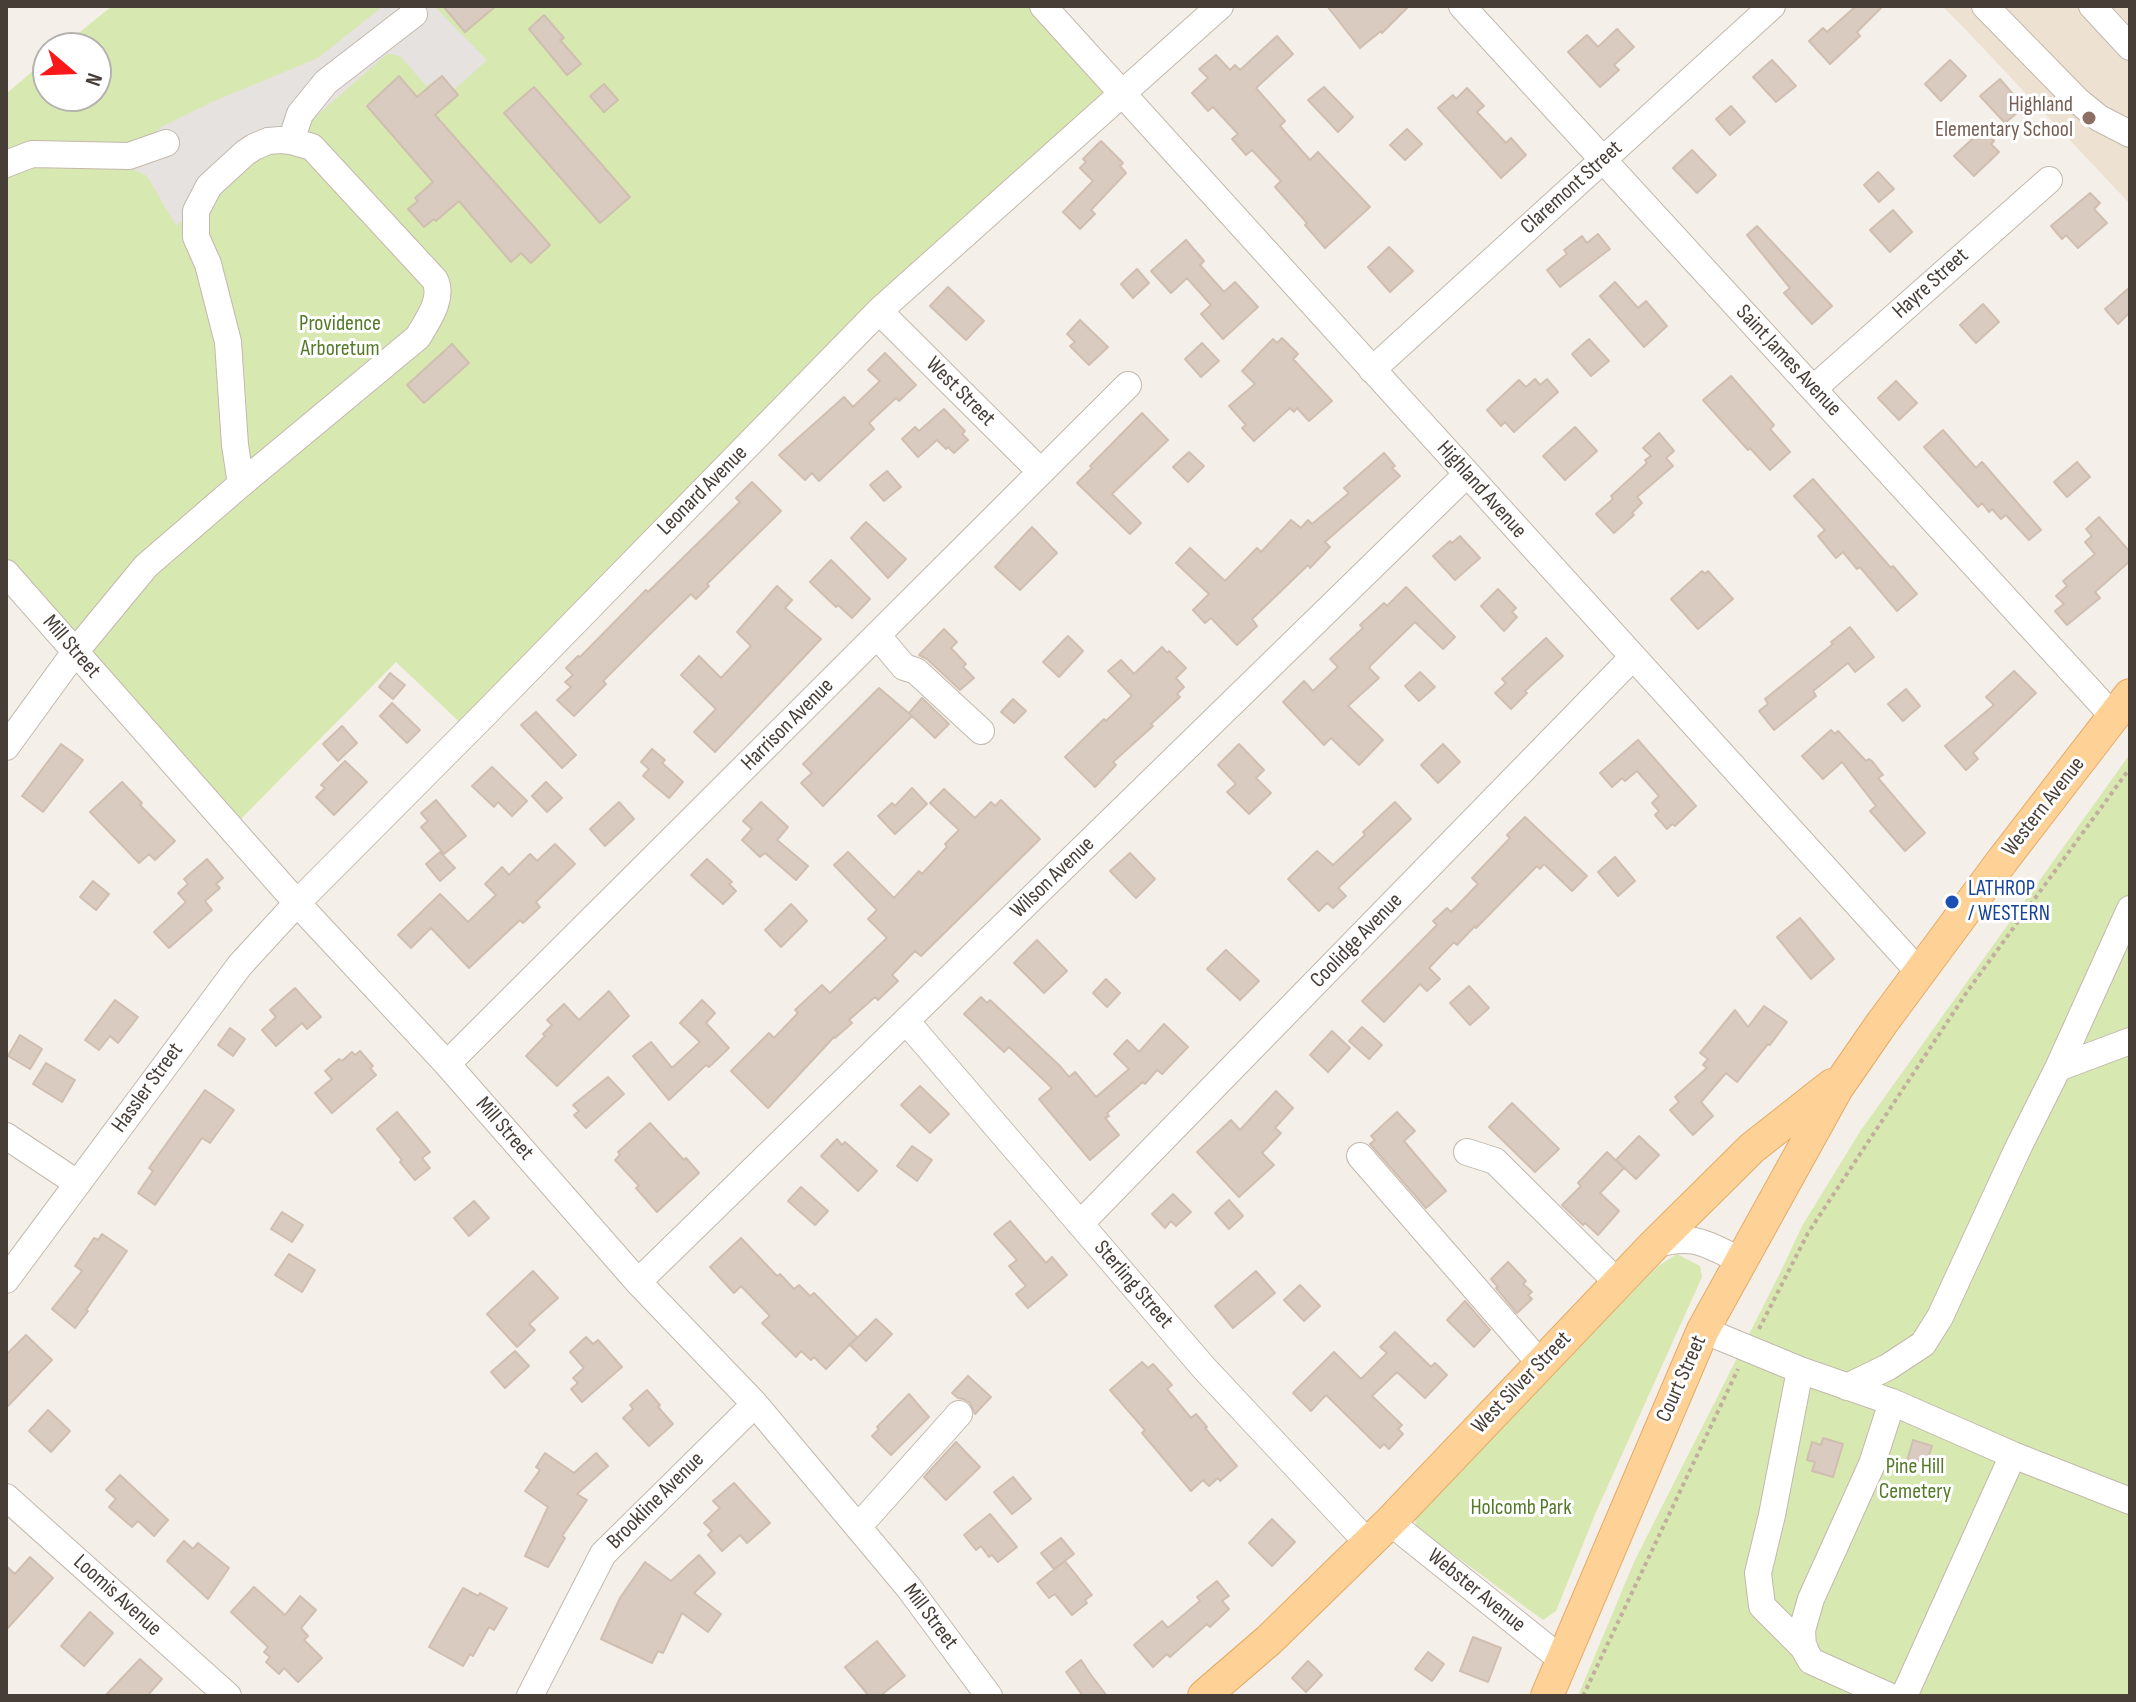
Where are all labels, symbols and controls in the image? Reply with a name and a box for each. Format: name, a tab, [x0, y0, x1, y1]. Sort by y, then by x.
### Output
north arrow	[32, 32, 112, 112]
text: N	[79, 69, 108, 89]
place label: Highland Elementary School	[1935, 92, 2073, 144]
marker: Highland Elementary School	[2080, 109, 2098, 127]
street label: Claremont Street	[1516, 136, 1628, 240]
street label: Hayre Street	[1888, 243, 1974, 325]
street label: Saint James Avenue	[1730, 300, 1846, 422]
park label: Providence Arboretum	[299, 311, 381, 362]
street label: West Street	[920, 352, 1000, 432]
street label: Highland Avenue	[1430, 436, 1532, 544]
street label: Leonard Avenue	[653, 441, 753, 541]
street label: Mill Street	[36, 610, 106, 684]
street label: Harrison Avenue	[736, 673, 840, 777]
street label: Western Avenue	[1997, 752, 2091, 862]
street label: Wilson Avenue	[1006, 832, 1100, 924]
place label: LATHROP / WESTERN	[1968, 876, 2050, 928]
street label: Coolidge Avenue	[1305, 888, 1409, 994]
marker: LATHROP / WESTERN	[1943, 893, 1961, 911]
street label: Hassler Street	[107, 1038, 189, 1138]
street label: Mill Street	[469, 1092, 539, 1166]
street label: Sterling Street	[1088, 1236, 1178, 1334]
street label: West Silver Street	[1467, 1326, 1577, 1440]
street label: Court Street	[1651, 1332, 1713, 1426]
street label: Brookline Avenue	[602, 1447, 710, 1555]
park label: Pine Hill Cemetery	[1879, 1454, 1951, 1506]
park label: Holcomb Park	[1470, 1495, 1572, 1521]
street label: Webster Avenue	[1422, 1543, 1530, 1639]
street label: Loomis Avenue	[67, 1550, 167, 1642]
street label: Mill Street	[897, 1579, 963, 1655]

